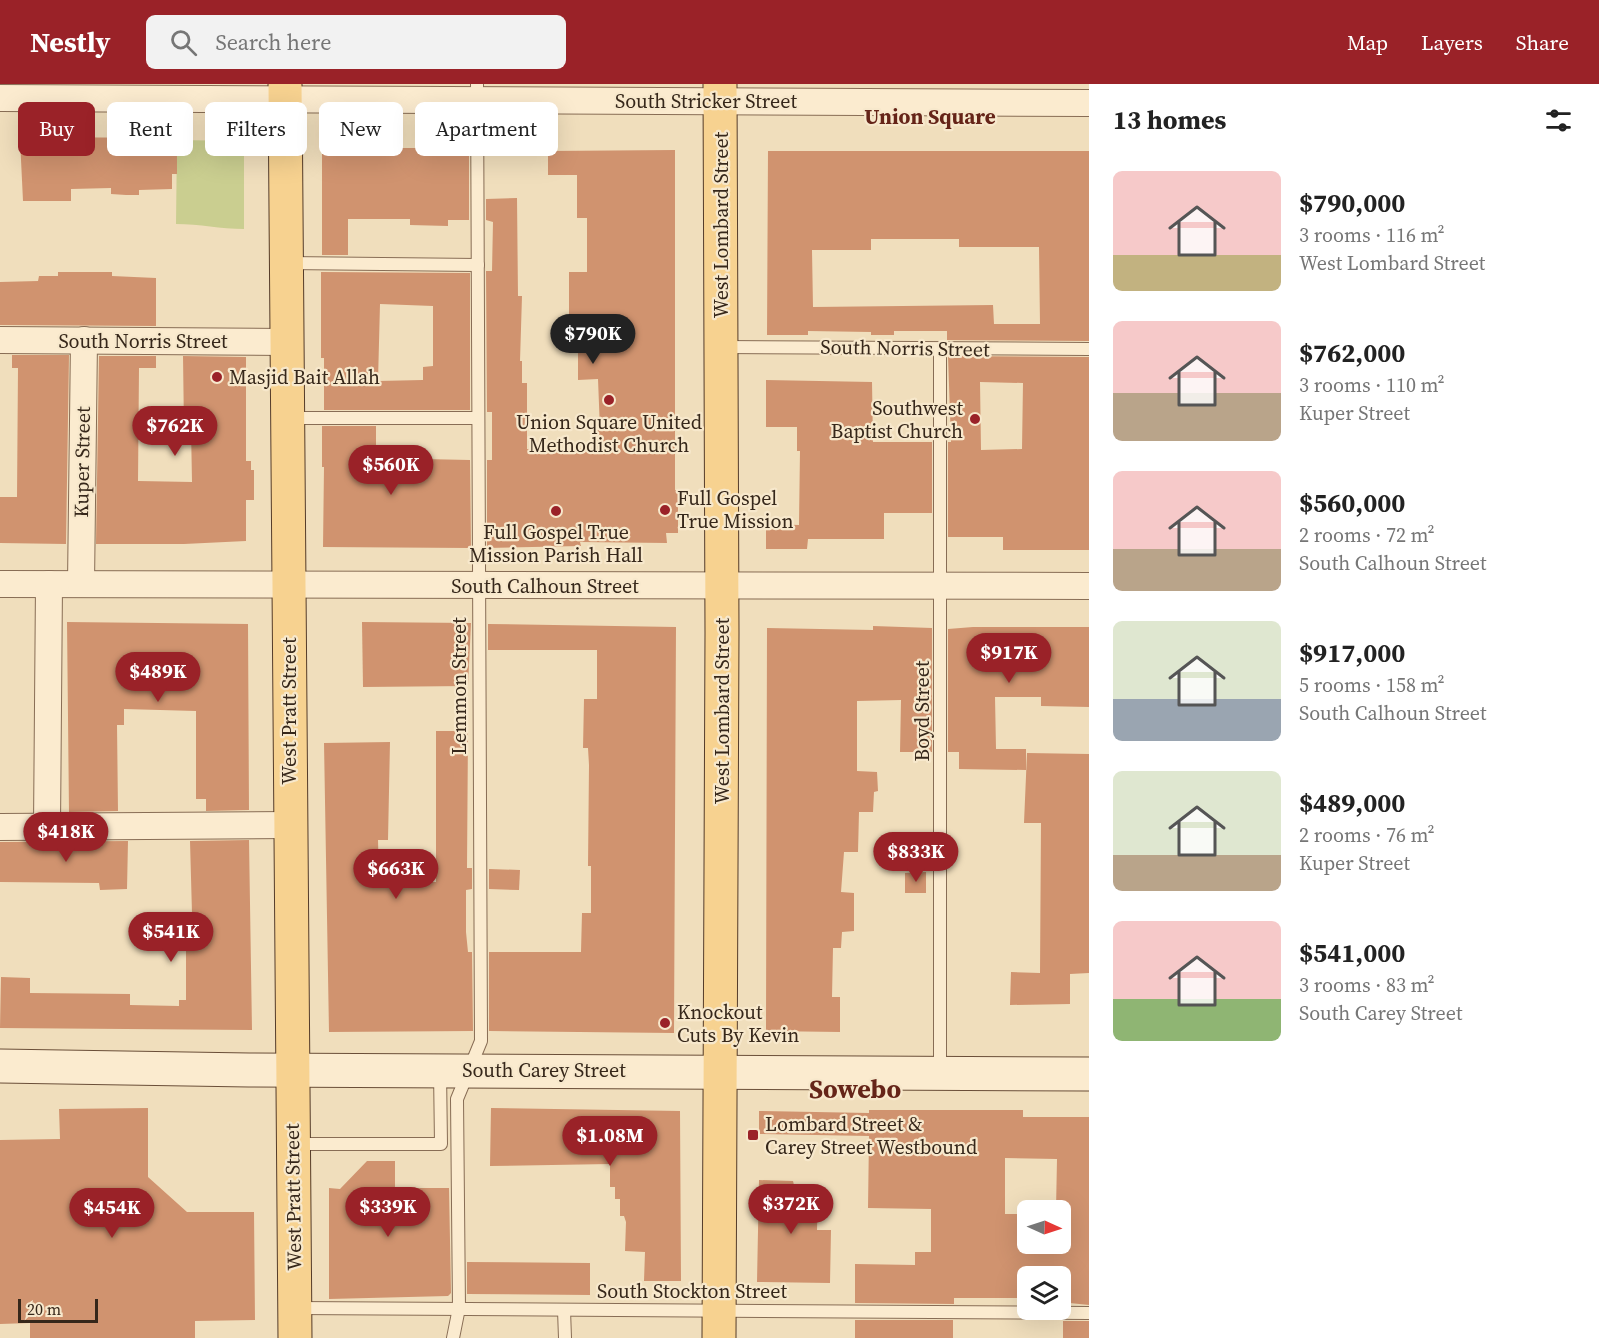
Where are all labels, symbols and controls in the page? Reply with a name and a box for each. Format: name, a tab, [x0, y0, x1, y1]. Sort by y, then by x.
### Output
search box	[146, 15, 566, 69]
text: Nestly	[30, 23, 110, 61]
icon: search	[167, 26, 200, 59]
text: Search here	[215, 27, 331, 57]
text: Map	[1347, 28, 1388, 57]
text: Layers	[1421, 28, 1483, 57]
text: Share	[1516, 28, 1569, 57]
street label: South Stricker Street	[615, 87, 797, 115]
chip: Buy	[18, 102, 95, 156]
chip: Rent	[107, 102, 193, 156]
chip: Filters	[205, 102, 307, 156]
chip: New	[319, 102, 403, 156]
chip: Apartment	[415, 102, 558, 156]
district label: Union Square	[864, 102, 996, 131]
text: 13 homes	[1113, 102, 1226, 138]
icon: filters	[1542, 104, 1575, 137]
street label: West Lombard Street	[707, 131, 735, 318]
text: $790,000	[1299, 185, 1405, 221]
icon: home	[1161, 195, 1233, 267]
text: 3 rooms · 116 m²	[1299, 221, 1445, 249]
text: West Lombard Street	[1299, 249, 1485, 277]
pin: $790K	[551, 314, 635, 365]
text: $790K	[564, 319, 622, 347]
street label: South Norris Street	[58, 327, 228, 355]
street label: South Norris Street	[820, 333, 990, 363]
text: $762,000	[1299, 335, 1405, 371]
icon: home	[1161, 345, 1233, 417]
place label: Masjid Bait Allah	[229, 363, 380, 391]
marker: Masjid Bait Allah	[210, 370, 224, 384]
text: 3 rooms · 110 m²	[1299, 371, 1445, 399]
marker: Union Square United Methodist Church	[602, 393, 616, 407]
place label: Southwest Baptist Church	[831, 394, 963, 445]
text: Kuper Street	[1299, 399, 1410, 427]
street label: Kuper Street	[67, 406, 97, 518]
pin: $762K	[133, 406, 217, 457]
place label: Union Square United Methodist Church	[516, 408, 703, 459]
text: $762K	[146, 411, 204, 439]
marker: Southwest Baptist Church	[968, 412, 982, 426]
pin: $560K	[349, 445, 433, 496]
text: $560K	[362, 450, 420, 478]
place label: Full Gospel True Mission	[677, 484, 794, 535]
text: $560,000	[1299, 485, 1405, 521]
icon: home	[1161, 495, 1233, 567]
marker: Full Gospel True Mission	[658, 503, 672, 517]
marker: Full Gospel True Mission Parish Hall	[549, 504, 563, 518]
place label: Full Gospel True Mission Parish Hall	[469, 518, 643, 569]
text: 2 rooms · 72 m²	[1299, 521, 1435, 549]
text: South Calhoun Street	[1299, 549, 1487, 577]
street label: South Calhoun Street	[451, 572, 639, 600]
street label: Lemmon Street	[445, 617, 473, 755]
street label: West Lombard Street	[708, 617, 736, 804]
pin: $917K	[967, 633, 1051, 684]
text: $917,000	[1299, 635, 1405, 671]
street label: West Pratt Street	[275, 637, 303, 785]
text: $917K	[980, 638, 1038, 666]
icon: home	[1161, 645, 1233, 717]
pin: $489K	[116, 652, 200, 703]
text: $489K	[129, 657, 187, 685]
street label: Boyd Street	[908, 660, 936, 761]
text: 5 rooms · 158 m²	[1299, 671, 1445, 699]
text: South Calhoun Street	[1299, 699, 1487, 727]
text: $489,000	[1299, 785, 1405, 821]
icon: home	[1161, 795, 1233, 867]
pin: $418K	[24, 812, 108, 863]
text: $418K	[37, 817, 95, 845]
text: 2 rooms · 76 m²	[1299, 821, 1435, 849]
pin: $833K	[874, 832, 958, 883]
text: $833K	[887, 837, 945, 865]
pin: $663K	[354, 849, 438, 900]
text: Kuper Street	[1299, 849, 1410, 877]
text: $663K	[367, 854, 425, 882]
pin: $541K	[129, 912, 213, 963]
text: $541K	[142, 917, 200, 945]
text: $541,000	[1299, 935, 1405, 971]
icon: home	[1161, 945, 1233, 1017]
text: 3 rooms · 83 m²	[1299, 971, 1435, 999]
place label: Knockout Cuts By Kevin	[677, 998, 799, 1049]
text: South Carey Street	[1299, 999, 1462, 1027]
marker: Knockout Cuts By Kevin	[658, 1016, 672, 1030]
street label: South Carey Street	[462, 1056, 626, 1084]
district label: Sowebo	[809, 1071, 901, 1107]
place label: Lombard Street & Carey Street Westbound	[765, 1110, 978, 1161]
pin: $1.08M	[561, 1116, 659, 1167]
text: $1.08M	[576, 1121, 644, 1149]
street label: West Pratt Street	[278, 1123, 308, 1271]
marker: Lombard Street & Carey Street Westbound	[746, 1128, 760, 1142]
pin: $372K	[749, 1184, 833, 1235]
pin: $339K	[346, 1187, 430, 1238]
pin: $454K	[70, 1188, 154, 1239]
text: $372K	[762, 1189, 820, 1217]
text: $339K	[359, 1192, 417, 1220]
text: $454K	[83, 1193, 141, 1221]
north arrow	[1017, 1200, 1071, 1254]
map controls	[1017, 1200, 1071, 1320]
button: layers	[1017, 1266, 1071, 1320]
street label: South Stockton Street	[597, 1277, 787, 1305]
scale bar	[18, 1296, 98, 1324]
text: 20 m	[27, 1298, 61, 1320]

